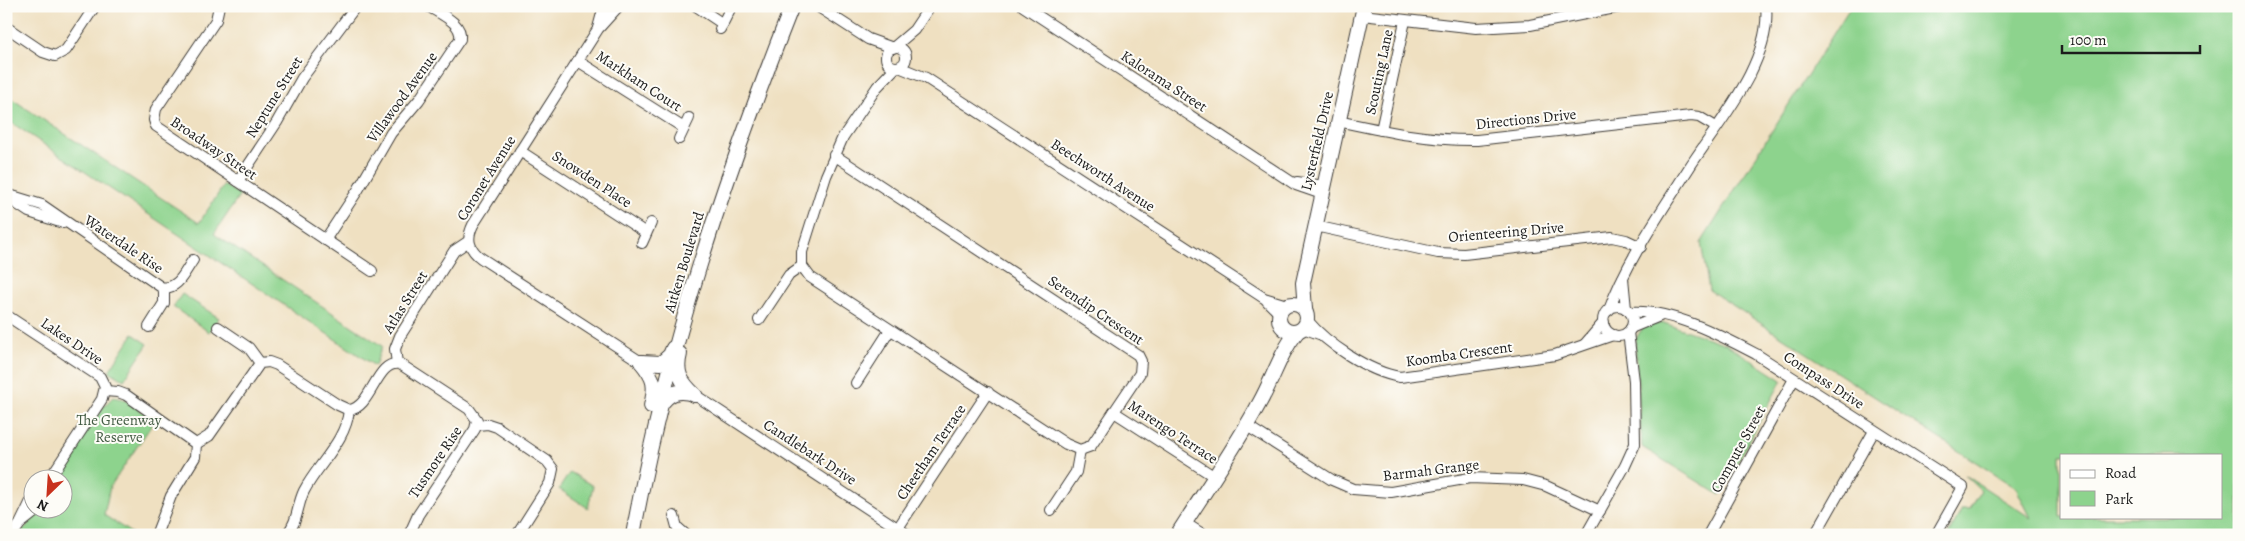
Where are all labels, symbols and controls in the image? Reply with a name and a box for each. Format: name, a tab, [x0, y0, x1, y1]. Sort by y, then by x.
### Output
scale bar	[2062, 22, 2200, 54]
street label: Scouting Lane	[1360, 27, 1398, 117]
text: 100 m	[2070, 30, 2107, 50]
street label: Markham Court	[592, 46, 686, 116]
street label: Kalorama Street	[1117, 46, 1211, 116]
street label: Villawood Avenue	[362, 47, 442, 147]
street label: Neptune Street	[241, 52, 307, 142]
street label: Lysterfield Drive	[1296, 89, 1338, 193]
street label: Directions Drive	[1475, 104, 1578, 134]
street label: Broadway Street	[167, 112, 261, 184]
street label: Coronet Avenue	[452, 131, 520, 224]
street label: Beechworth Avenue	[1047, 134, 1159, 216]
street label: Snowden Place	[548, 146, 636, 212]
street label: Aitken Boulevard	[659, 208, 709, 316]
street label: Waterdale Rise	[80, 210, 168, 278]
street label: Orienteering Drive	[1447, 217, 1565, 247]
street label: Atlas Street	[377, 267, 432, 338]
street label: Serendip Crescent	[1044, 271, 1148, 350]
street label: Lakes Drive	[37, 313, 107, 369]
street label: Koomba Crescent	[1404, 337, 1514, 371]
street label: Compass Drive	[1780, 346, 1869, 414]
street label: Marengo Terrace	[1124, 396, 1222, 469]
street label: Cheetham Terrace	[892, 400, 971, 504]
street label: Compute Street	[1706, 402, 1770, 496]
park label: The Greenway Reserve	[77, 410, 162, 447]
street label: Candlebark Drive	[759, 414, 861, 490]
street label: Tusmore Rise	[403, 422, 467, 502]
street label: Barmah Grange	[1382, 454, 1481, 486]
legend	[2060, 454, 2222, 518]
text: Road	[2105, 463, 2137, 483]
north arrow	[22, 468, 72, 518]
text: Park	[2105, 489, 2134, 509]
text: N	[34, 495, 51, 516]

